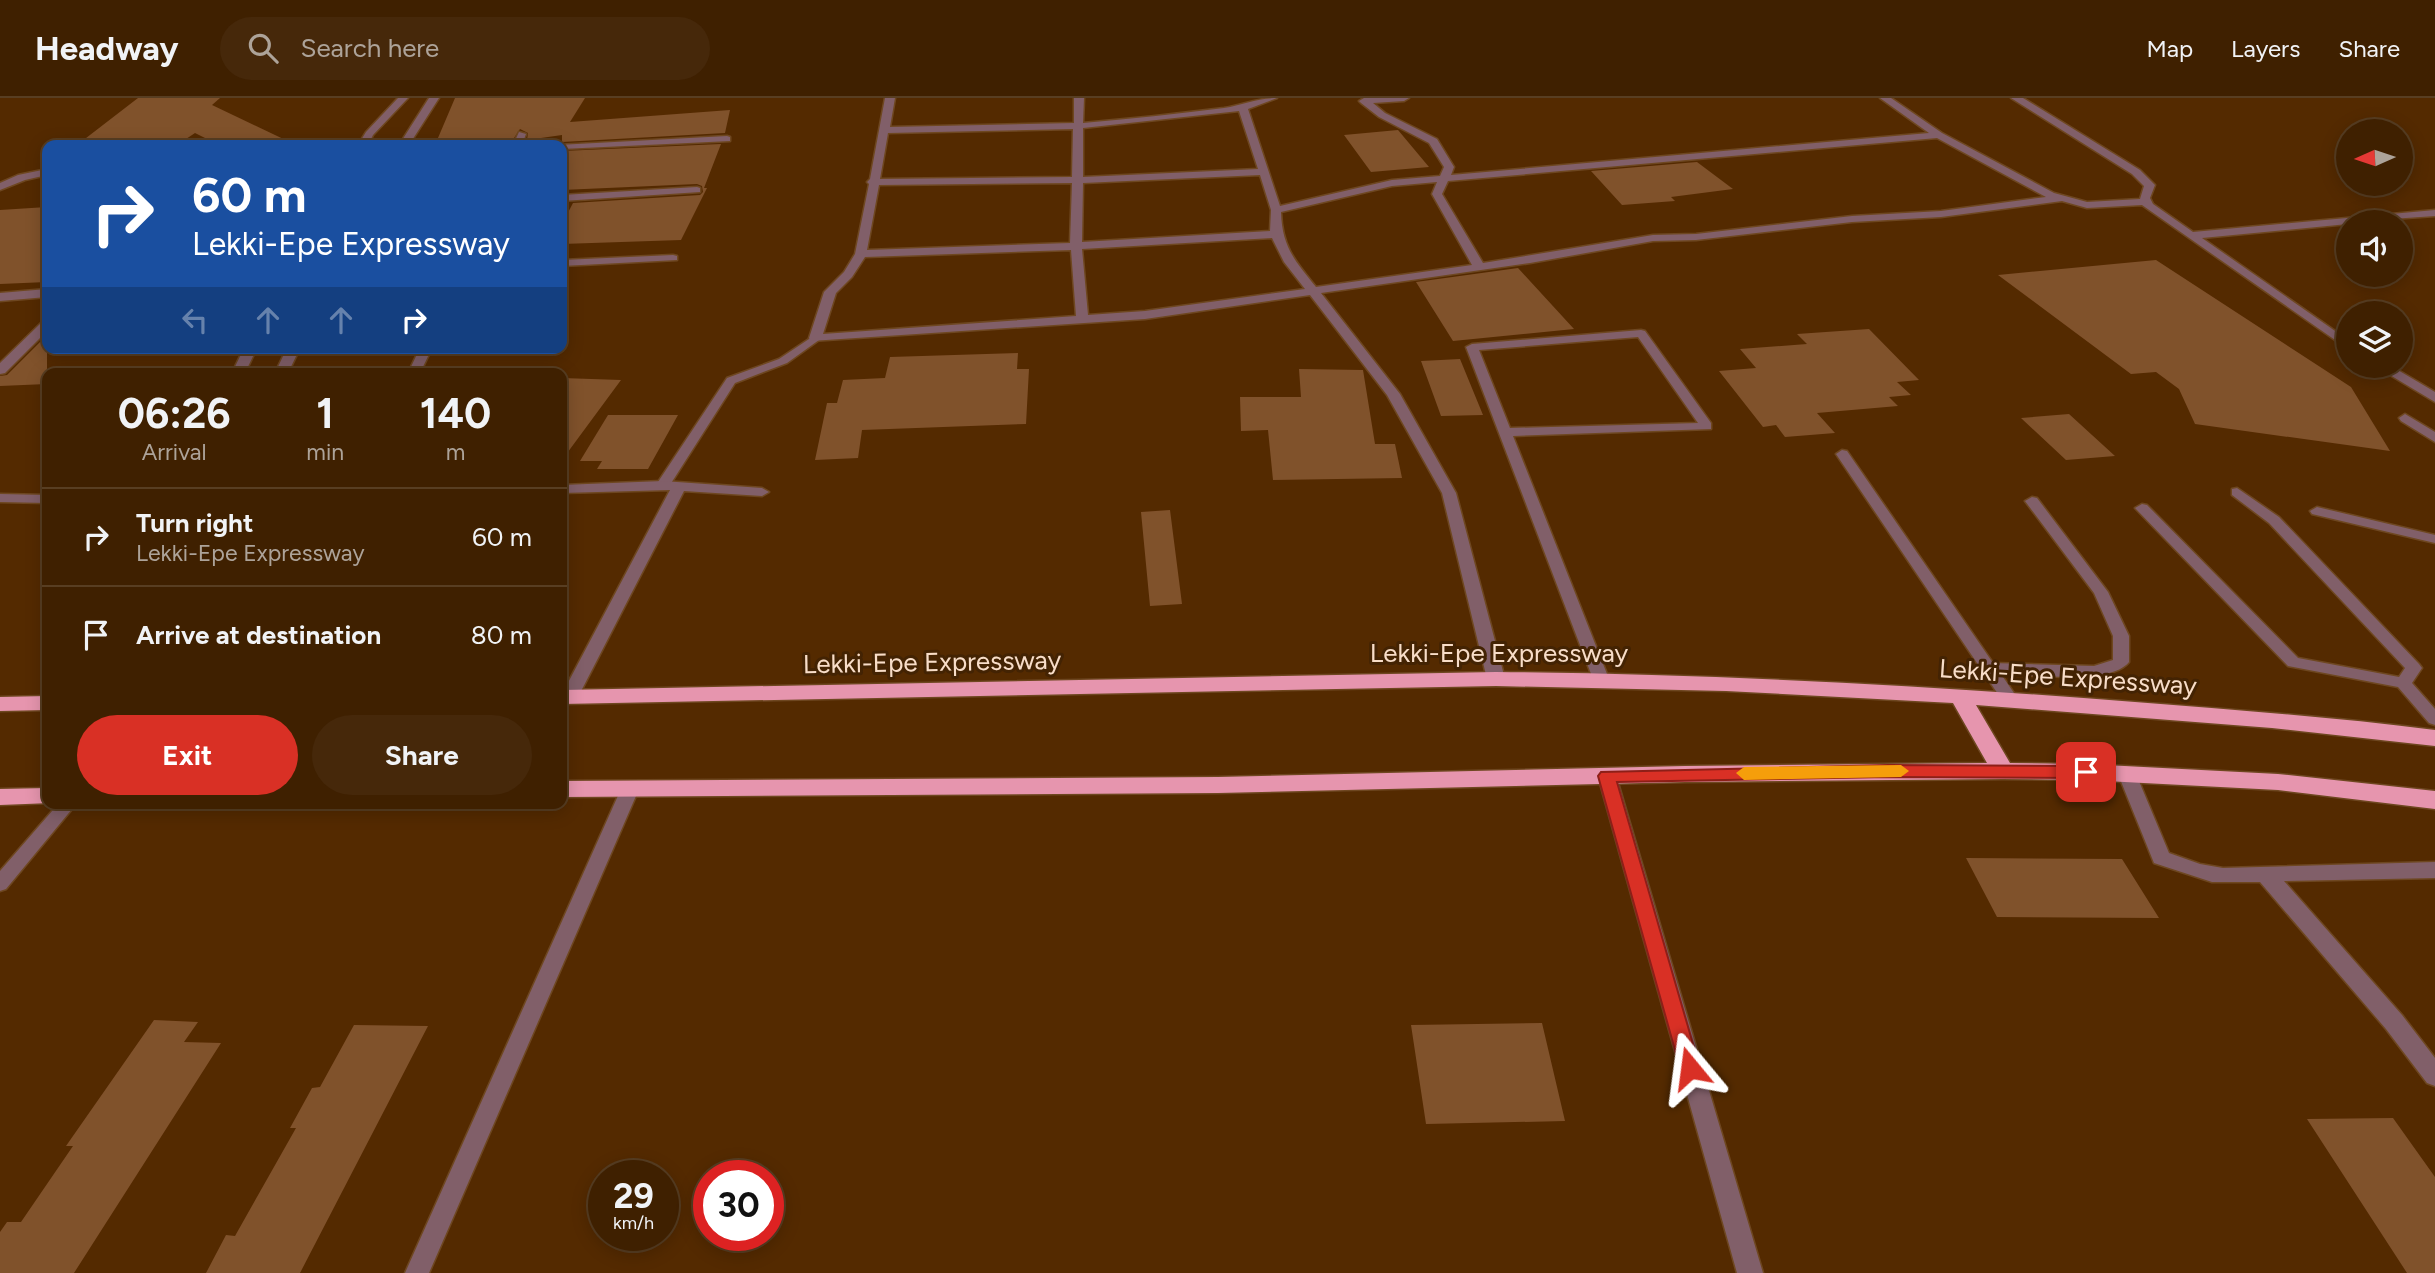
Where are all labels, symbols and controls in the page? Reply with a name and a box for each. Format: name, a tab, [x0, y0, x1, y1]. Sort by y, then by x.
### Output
search box	[220, 17, 710, 80]
text: Headway	[35, 29, 178, 68]
icon: search	[244, 29, 282, 67]
text: Search here	[300, 32, 439, 64]
text: Map	[2146, 34, 2193, 63]
text: Layers	[2231, 34, 2300, 63]
text: Share	[2338, 34, 2400, 63]
north arrow	[2336, 119, 2413, 196]
map controls	[2336, 119, 2413, 378]
text: 60 m	[192, 165, 307, 224]
icon: right	[77, 168, 168, 259]
button: sound	[2336, 210, 2413, 287]
text: Lekki-Epe Expressway	[192, 225, 510, 263]
icon: left	[176, 301, 214, 339]
icon: ahead	[249, 301, 287, 339]
icon: ahead	[322, 301, 360, 339]
icon: right	[395, 301, 433, 339]
button: layers	[2336, 301, 2413, 378]
text: 06:26	[118, 388, 231, 439]
text: 1	[316, 388, 334, 439]
text: 140	[420, 388, 491, 439]
text: Arrival	[142, 438, 207, 466]
text: min	[306, 438, 344, 466]
text: m	[446, 438, 465, 466]
text: Turn right	[136, 507, 253, 539]
icon: right	[77, 518, 115, 556]
text: 60 m	[472, 521, 532, 553]
text: Lekki-Epe Expressway	[136, 539, 365, 567]
icon: arrive	[77, 616, 115, 654]
text: Arrive at destination	[136, 619, 381, 651]
text: 80 m	[471, 619, 532, 651]
street label: Lekki-Epe Expressway	[1370, 637, 1628, 669]
street label: Lekki-Epe Expressway	[803, 644, 1062, 680]
street label: Lekki-Epe Expressway	[1938, 652, 2198, 702]
button: Exit	[77, 715, 298, 795]
button: Share	[312, 715, 532, 795]
pin	[2056, 742, 2116, 802]
icon: arrive	[2067, 753, 2105, 791]
position arrow	[1653, 1031, 1727, 1105]
speed limit sign: 30	[693, 1160, 784, 1251]
text: 29	[613, 1175, 654, 1217]
text: km/h	[613, 1212, 654, 1234]

